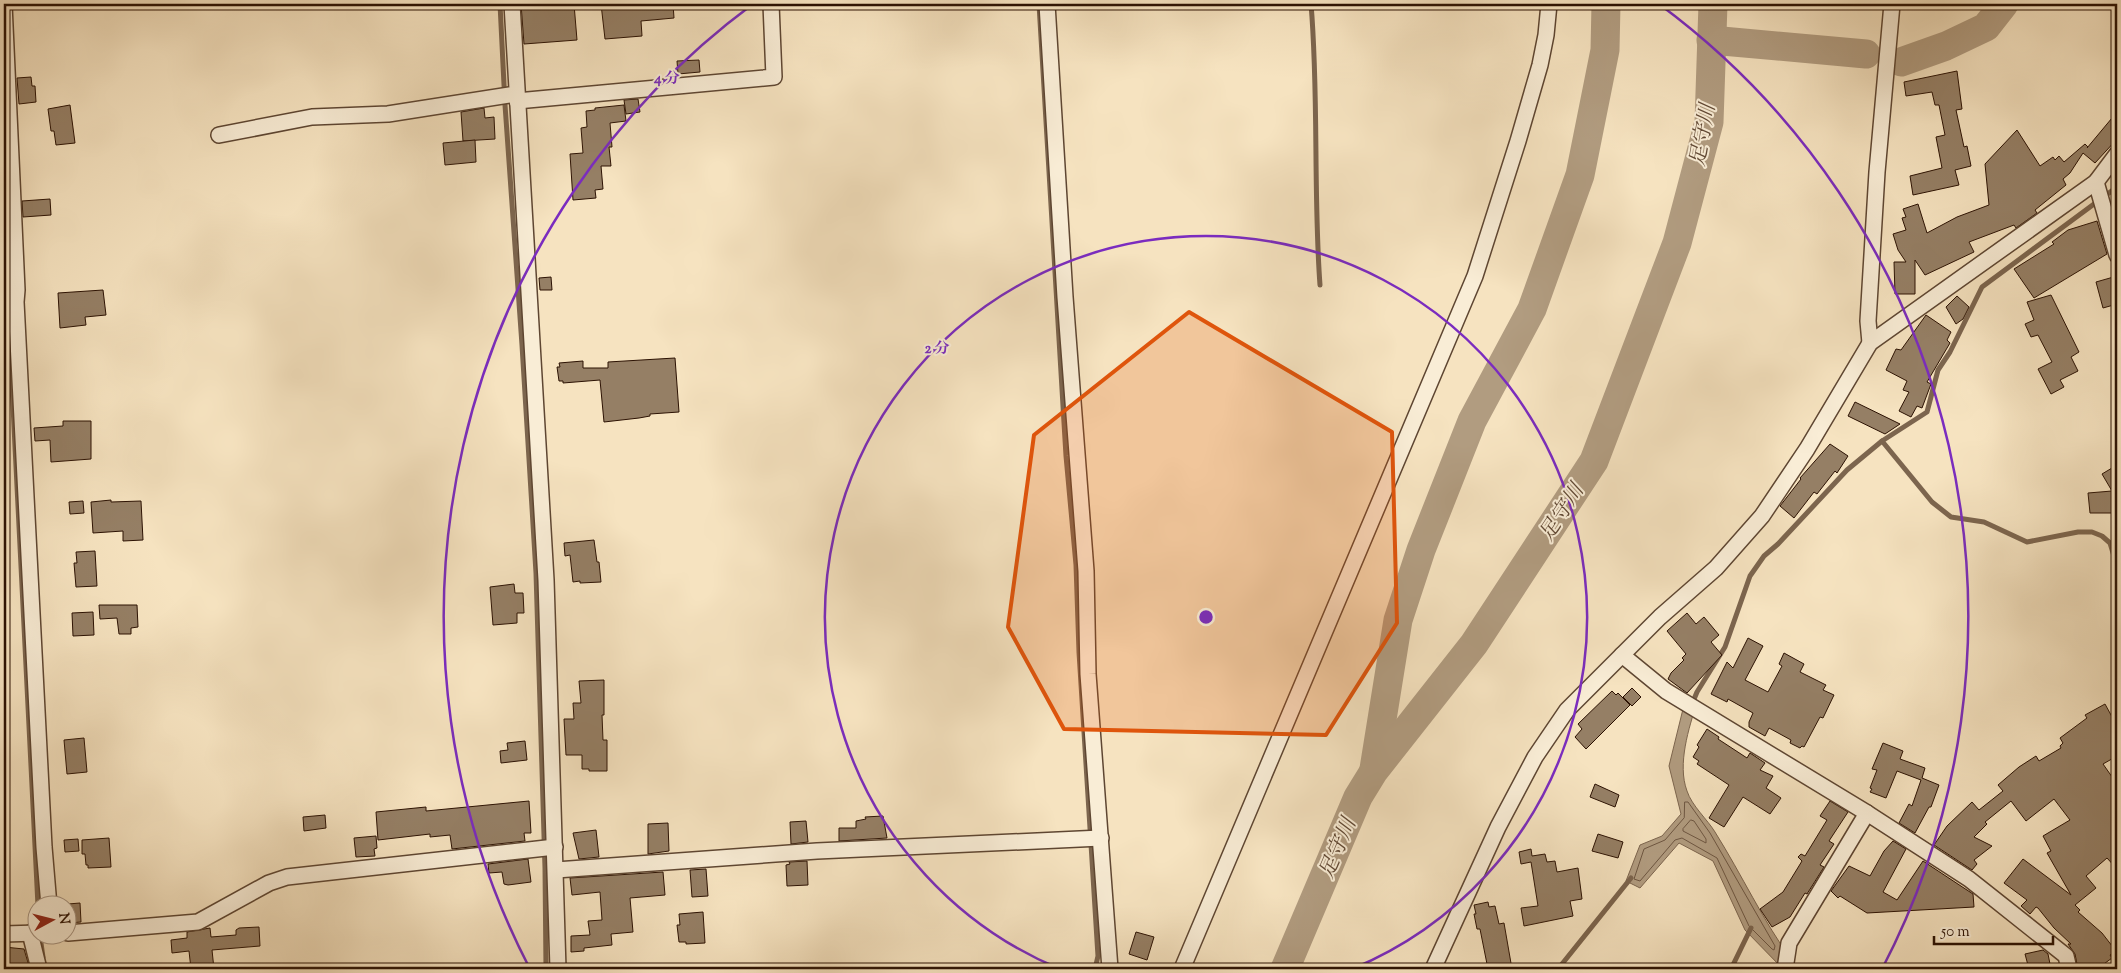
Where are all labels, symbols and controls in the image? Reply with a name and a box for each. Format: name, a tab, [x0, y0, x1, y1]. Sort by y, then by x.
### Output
text: 4 分	[653, 69, 680, 90]
water label: 足守川	[1684, 100, 1725, 169]
text: 2 分	[924, 339, 950, 360]
water label: 足守川	[1533, 477, 1594, 548]
centre of rings	[1197, 608, 1215, 626]
water label: 足守川	[1313, 812, 1366, 884]
north arrow	[28, 896, 78, 946]
text: N	[52, 912, 74, 925]
scale bar	[1934, 913, 2052, 945]
text: 50 m	[1940, 922, 1970, 943]

